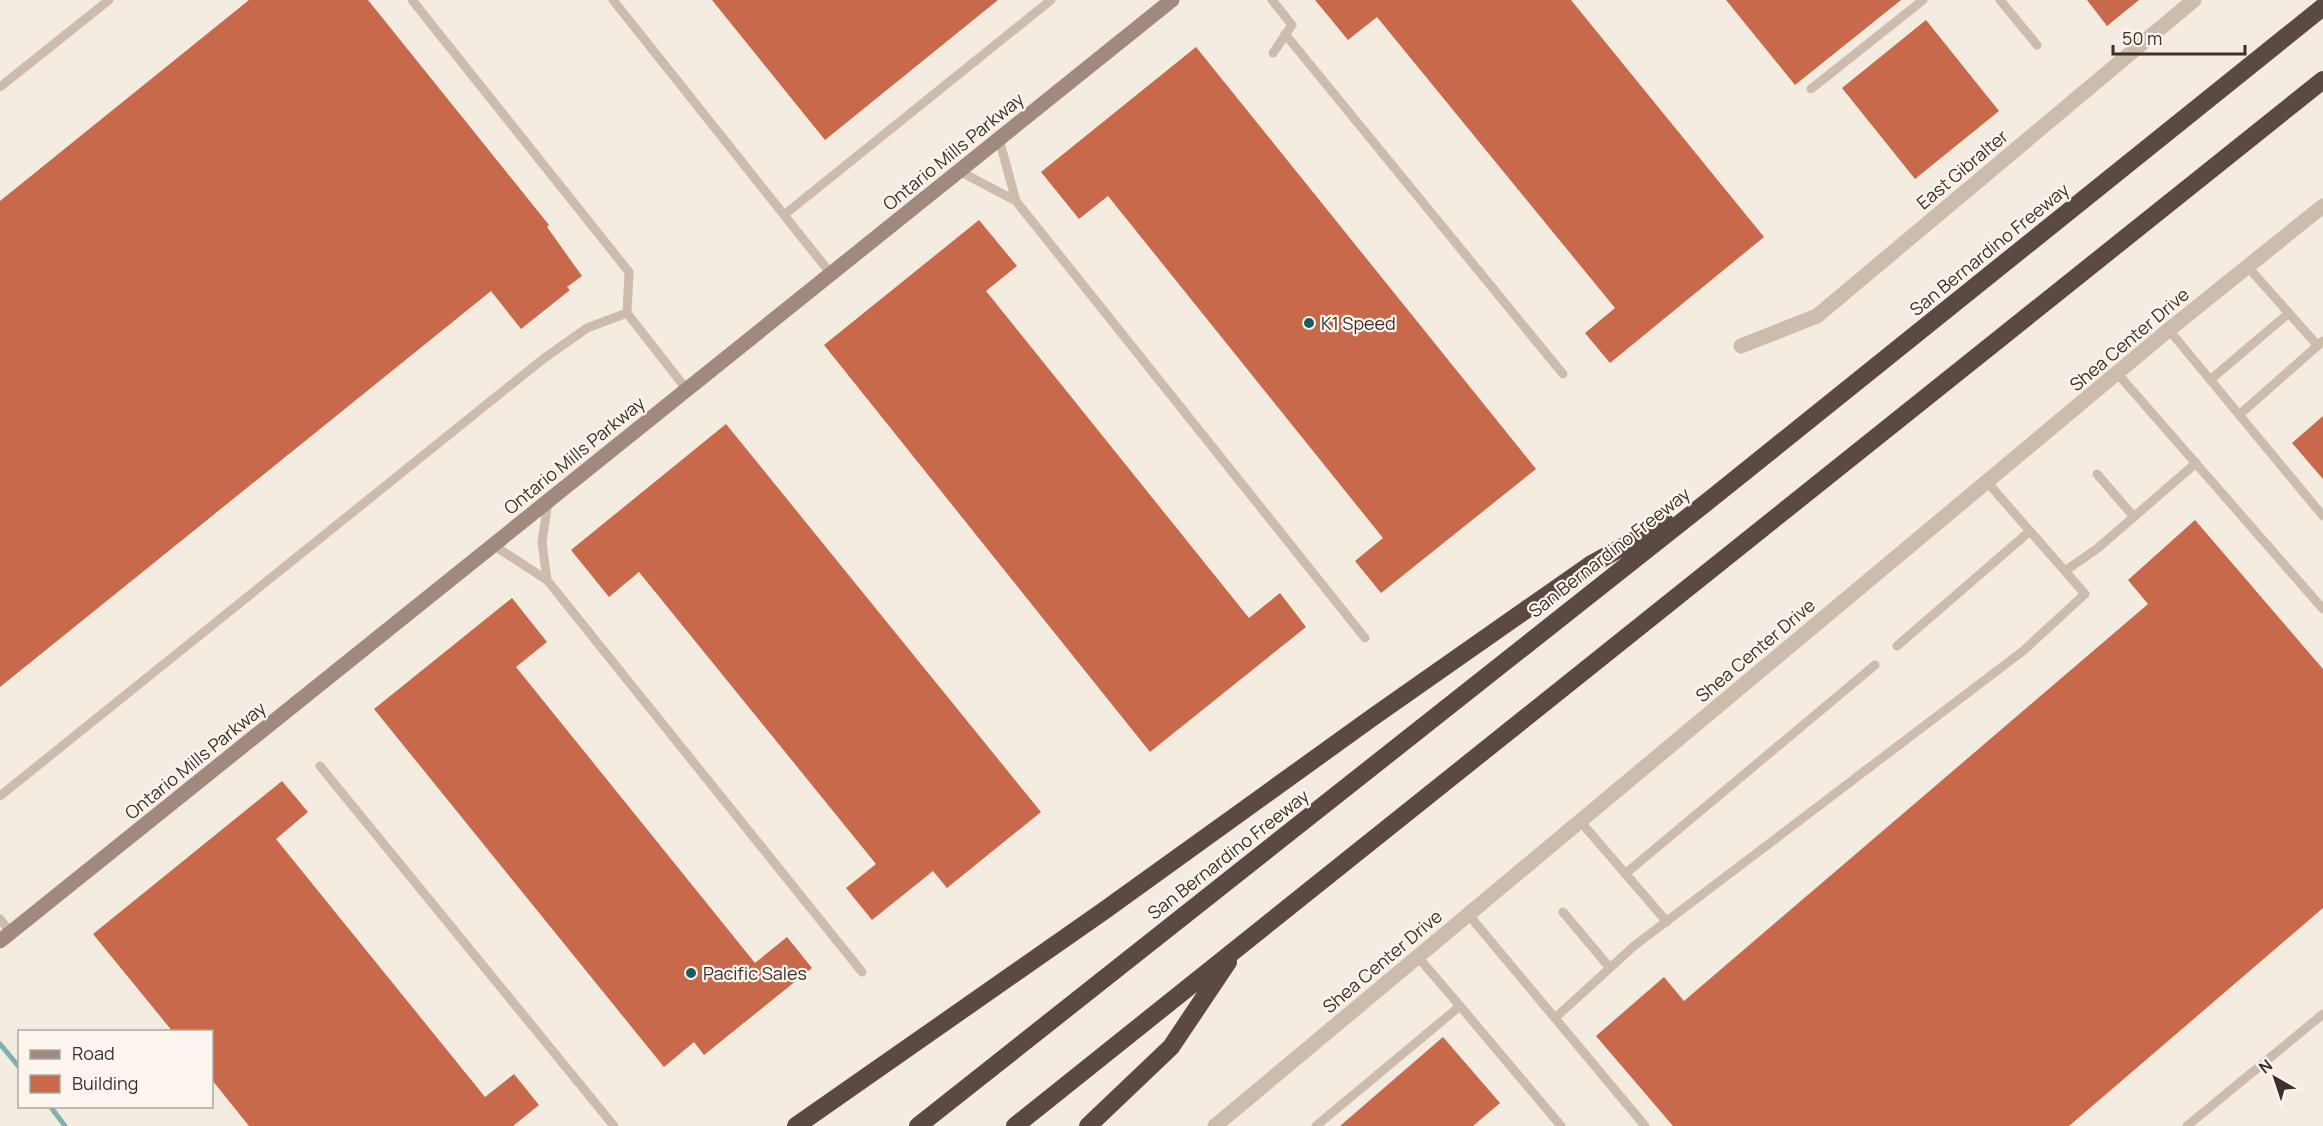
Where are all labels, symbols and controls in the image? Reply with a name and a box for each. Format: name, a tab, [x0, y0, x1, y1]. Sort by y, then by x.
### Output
scale bar	[2113, 18, 2245, 56]
text: 50 m	[2122, 26, 2162, 50]
street label: Ontario Mills Parkway	[878, 86, 1029, 215]
street label: East Gibralter	[1911, 123, 2013, 214]
street label: San Bernardino Freeway	[1904, 177, 2074, 321]
street label: Shea Center Drive	[2064, 282, 2194, 396]
place label: K1 Speed	[1321, 311, 1396, 335]
marker: K1 Speed	[1302, 316, 1316, 330]
street label: Ontario Mills Parkway	[499, 390, 650, 519]
street label: San Bernardino Freeway	[1523, 481, 1695, 623]
street label: Shea Center Drive	[1690, 593, 1820, 707]
street label: Ontario Mills Parkway	[120, 695, 271, 824]
street label: San Bernardino Freeway	[1142, 783, 1314, 925]
street label: Shea Center Drive	[1317, 904, 1447, 1018]
place label: Pacific Sales	[703, 961, 807, 985]
marker: Pacific Sales	[684, 966, 698, 980]
legend	[18, 1030, 213, 1108]
text: Road	[72, 1041, 115, 1065]
north arrow	[2245, 1048, 2305, 1108]
text: N	[2254, 1054, 2277, 1079]
text: Building	[72, 1071, 138, 1095]

